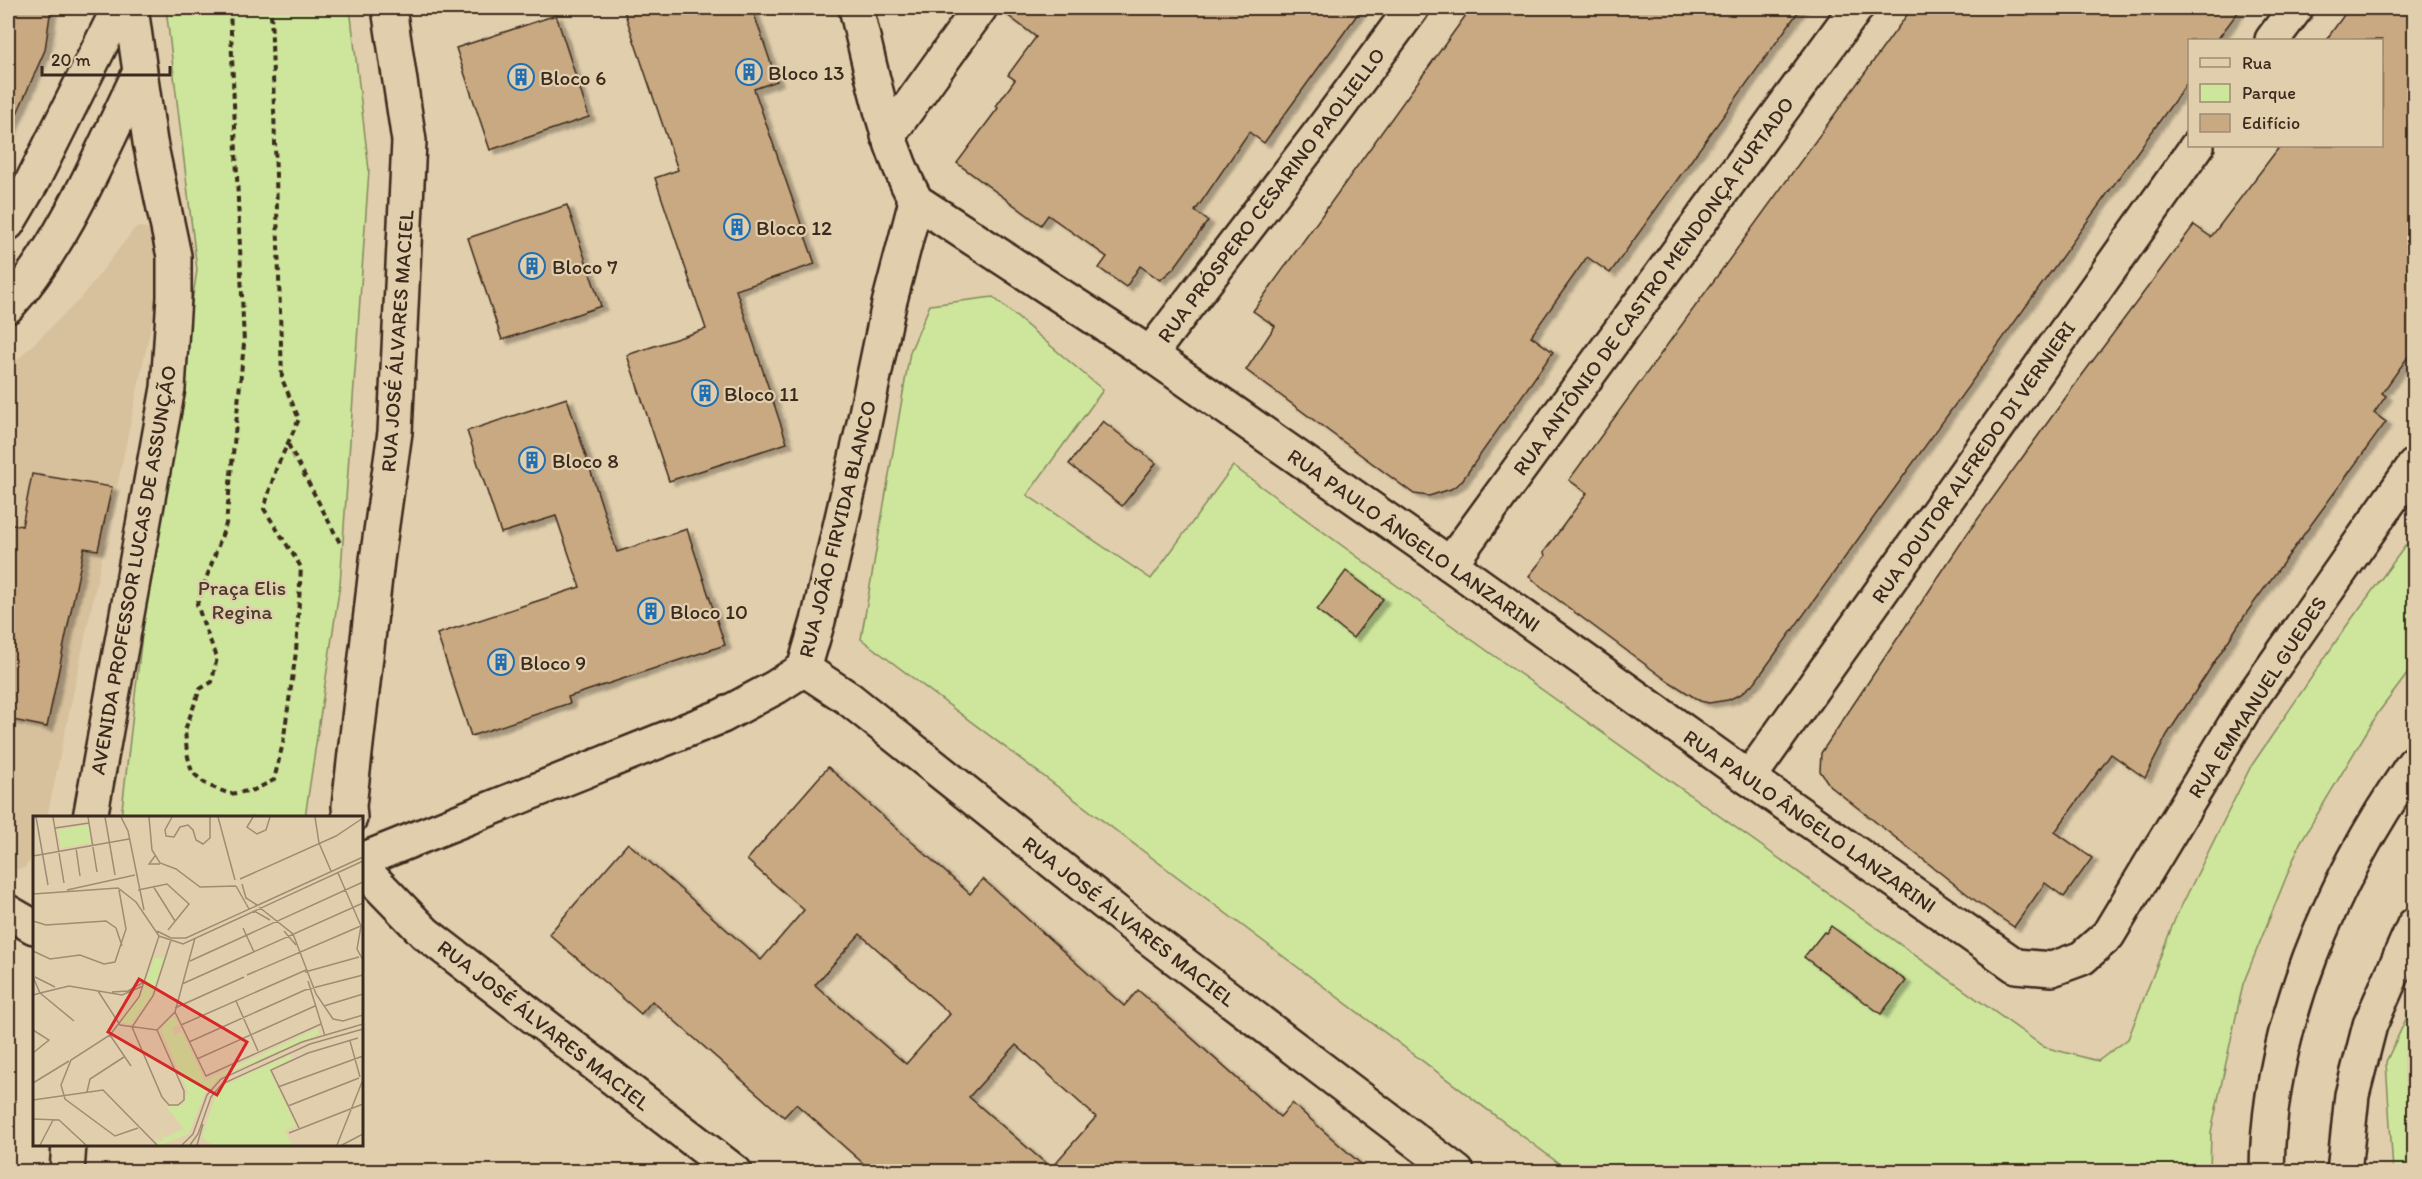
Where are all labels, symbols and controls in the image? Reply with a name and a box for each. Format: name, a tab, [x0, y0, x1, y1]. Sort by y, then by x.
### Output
scale bar	[42, 39, 170, 77]
legend	[2188, 39, 2383, 147]
street label: RUA PRÓSPERO CESARINO PAOLIELLO	[1152, 43, 1390, 347]
text: 20 m	[51, 49, 91, 71]
text: Rua	[2242, 52, 2272, 74]
building icon: Bloco 13	[734, 57, 764, 87]
place label: Bloco 13	[768, 60, 844, 85]
building icon: Bloco 6	[506, 62, 536, 92]
place label: Bloco 6	[540, 65, 606, 90]
text: Parque	[2242, 82, 2296, 104]
street label: RUA ANTÔNIO DE CASTRO MENDONÇA FURTADO	[1507, 92, 1799, 480]
text: Edifício	[2242, 112, 2300, 134]
street label: RUA JOSÉ ÁLVARES MACIEL	[375, 209, 419, 473]
building icon: Bloco 12	[722, 212, 752, 242]
place label: Bloco 12	[756, 215, 832, 240]
building icon: Bloco 7	[517, 251, 547, 281]
place label: Bloco 7	[552, 254, 618, 279]
street label: RUA DOUTOR ALFREDO DI VERNIERI	[1866, 316, 2080, 608]
street label: AVENIDA PROFESSOR LUCAS DE ASSUNÇÃO	[85, 363, 181, 777]
building icon: Bloco 11	[690, 378, 720, 408]
place label: Bloco 11	[724, 381, 799, 406]
street label: RUA JOÃO FIRVIDA BLANCO	[793, 398, 881, 660]
street label: RUA PAULO ÂNGELO LANZARINI	[1283, 443, 1545, 637]
building icon: Bloco 8	[517, 445, 547, 475]
place label: Bloco 8	[552, 448, 619, 473]
park label: Praça Elis Regina	[198, 575, 286, 624]
street label: RUA EMMANUEL GUEDES	[2182, 591, 2332, 803]
building icon: Bloco 10	[636, 596, 666, 626]
place label: Bloco 10	[670, 599, 748, 624]
building icon: Bloco 9	[486, 647, 516, 677]
place label: Bloco 9	[520, 650, 586, 675]
street label: RUA PAULO ÂNGELO LANZARINI	[1679, 724, 1941, 918]
inset map	[33, 816, 363, 1146]
street label: RUA JOSÉ ÁLVARES MACIEL	[1018, 830, 1241, 1012]
street label: RUA JOSÉ ÁLVARES MACIEL	[433, 934, 656, 1116]

